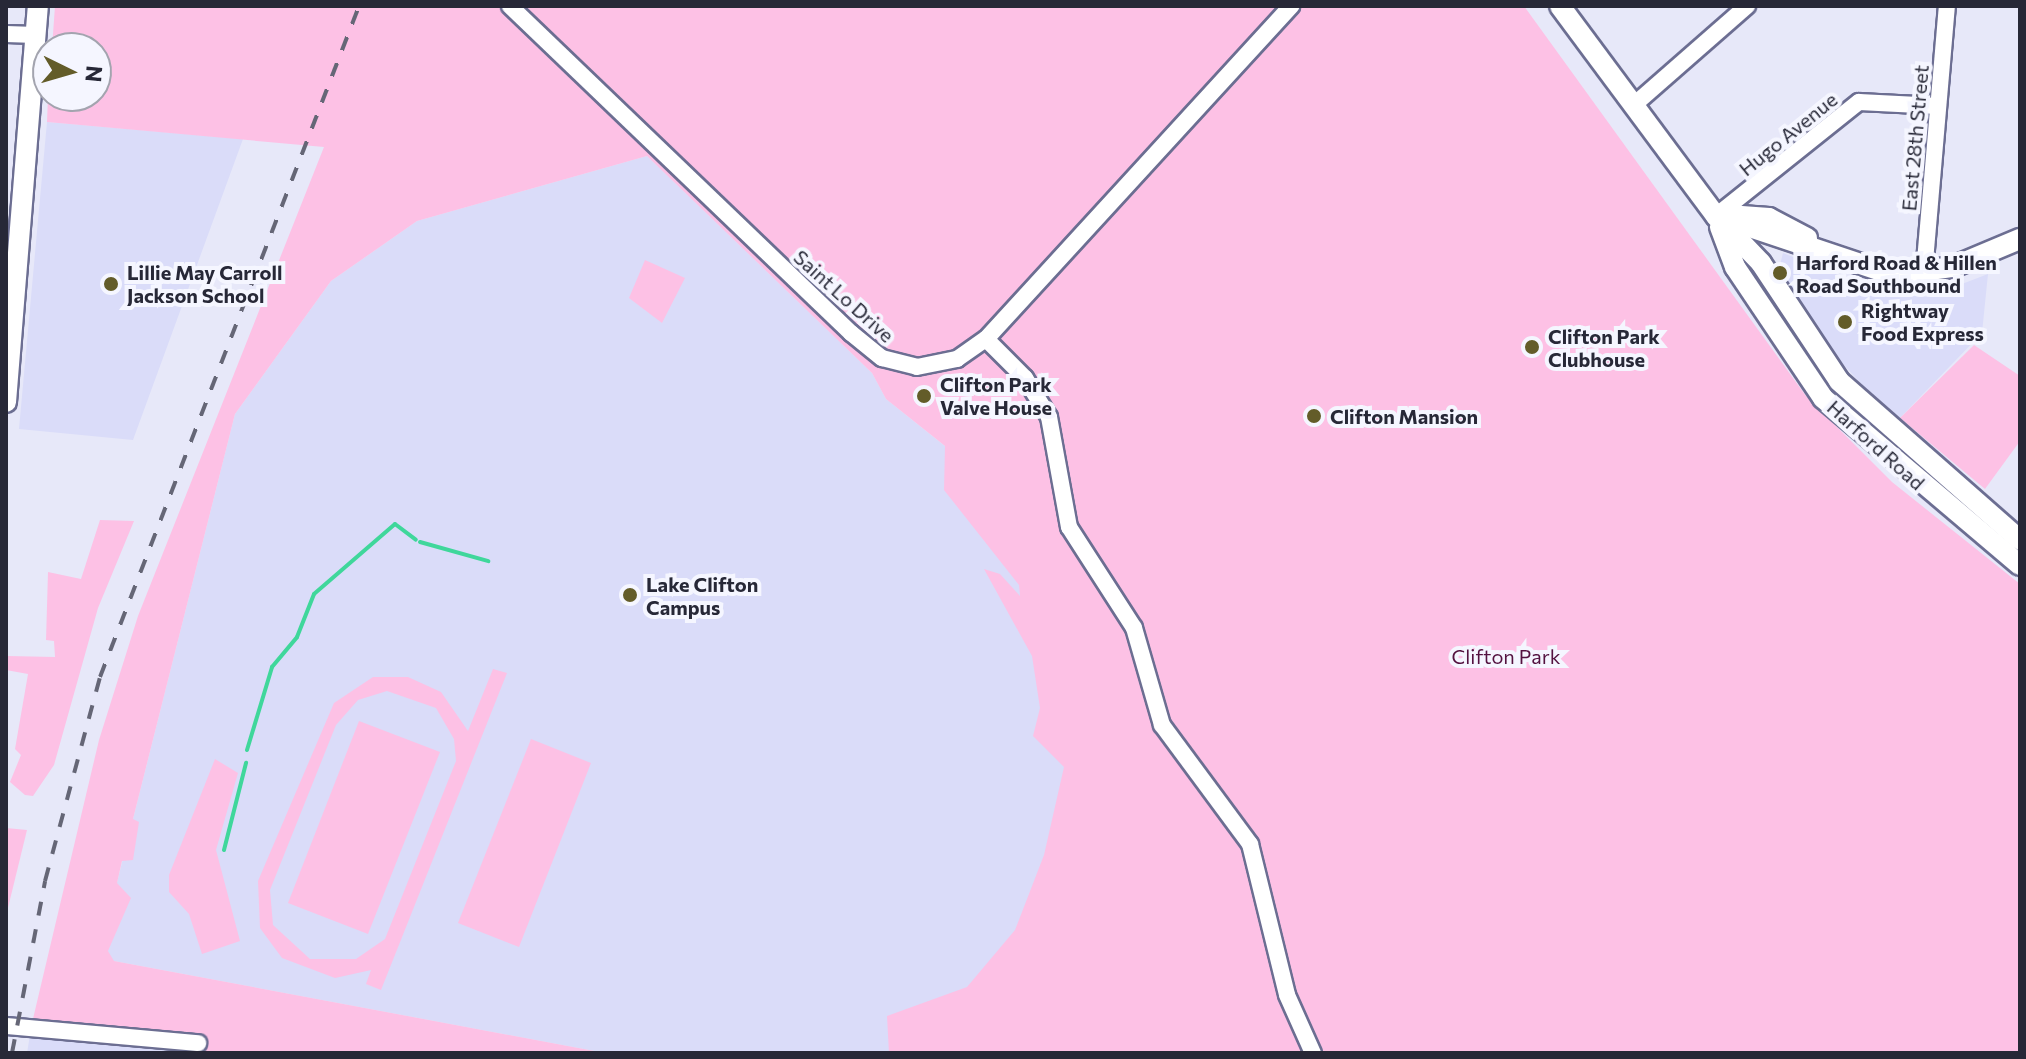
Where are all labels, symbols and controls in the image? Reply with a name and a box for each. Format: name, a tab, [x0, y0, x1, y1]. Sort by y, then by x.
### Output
north arrow	[32, 32, 112, 112]
street label: East 28th Street	[1897, 64, 1933, 212]
text: N	[80, 65, 109, 83]
street label: Hugo Avenue	[1734, 87, 1842, 181]
street label: Saint Lo Drive	[789, 245, 899, 347]
place label: Harford Road & Hillen Road Southbound	[1796, 250, 1997, 297]
place label: Lillie May Carroll Jackson School	[127, 260, 282, 307]
marker: Harford Road & Hillen Road Southbound	[1771, 264, 1789, 282]
marker: Lillie May Carroll Jackson School	[102, 275, 120, 293]
place label: Rightway Food Express	[1861, 298, 1984, 345]
marker: Rightway Food Express	[1836, 313, 1854, 331]
place label: Clifton Park Clubhouse	[1548, 324, 1660, 371]
marker: Clifton Park Clubhouse	[1523, 338, 1541, 356]
place label: Clifton Park Valve House	[940, 372, 1052, 419]
marker: Clifton Park Valve House	[915, 387, 933, 405]
street label: Harford Road	[1822, 395, 1930, 495]
place label: Clifton Mansion	[1330, 404, 1478, 428]
marker: Clifton Mansion	[1305, 407, 1323, 425]
place label: Lake Clifton Campus	[646, 572, 758, 619]
marker: Lake Clifton Campus	[621, 586, 639, 604]
park label: Clifton Park	[1452, 644, 1560, 668]

